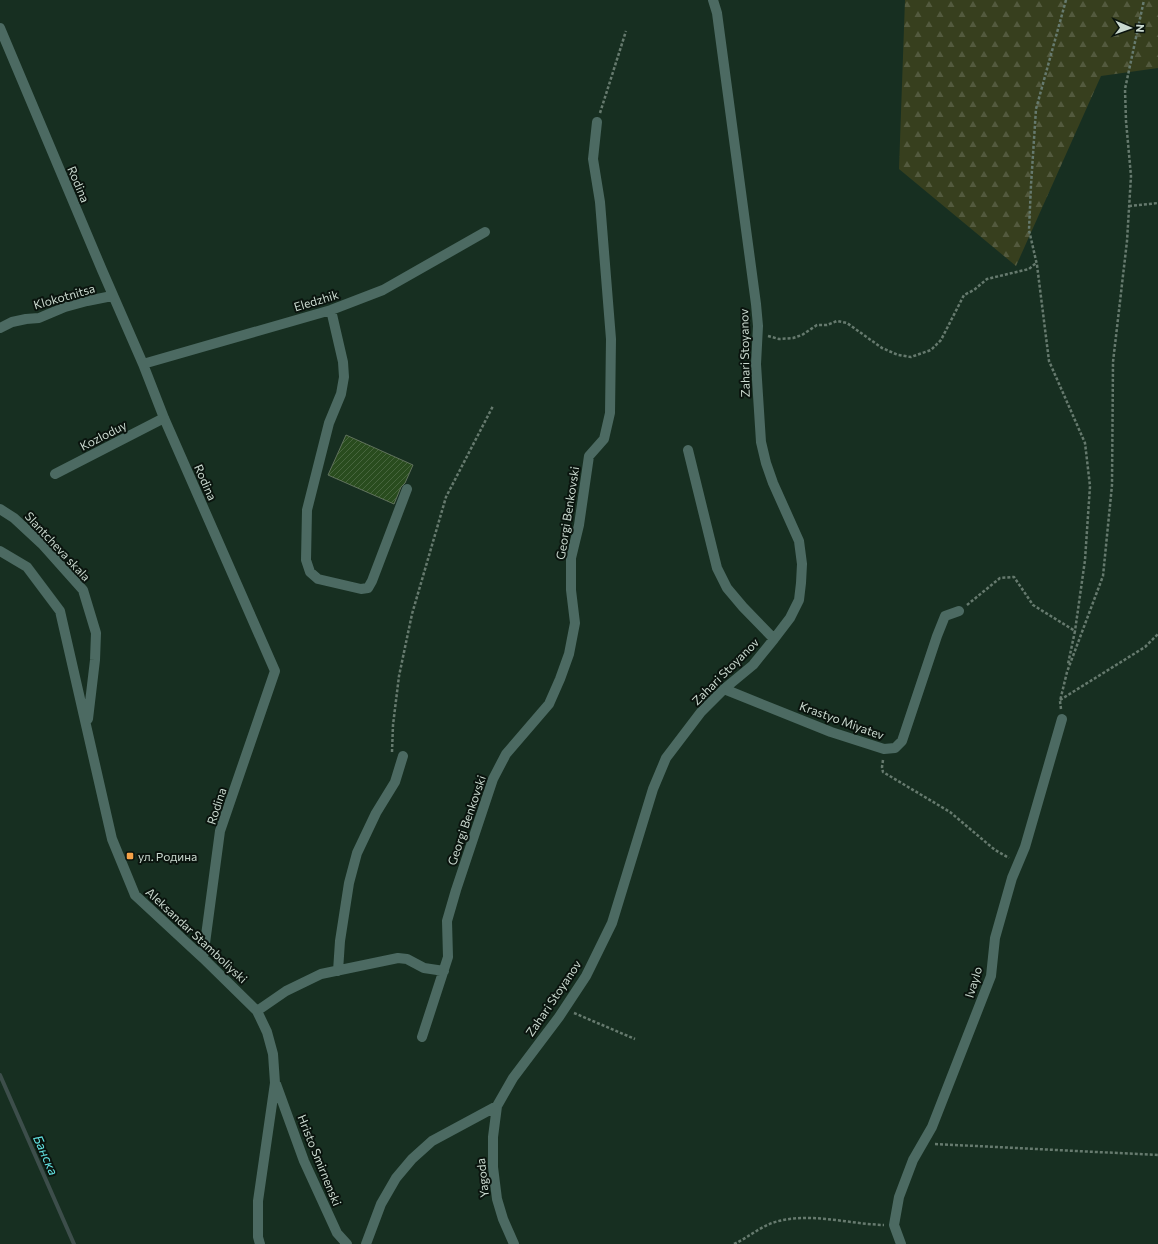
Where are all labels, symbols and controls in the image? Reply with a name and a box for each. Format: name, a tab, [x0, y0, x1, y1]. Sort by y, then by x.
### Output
north arrow	[1110, 8, 1150, 48]
text: N	[1134, 24, 1147, 33]
street label: Rodina	[65, 164, 93, 204]
street label: Klokotnitsa	[32, 281, 96, 311]
street label: Eledzhik	[292, 286, 340, 313]
street label: Zahari Stoyanov	[736, 309, 752, 397]
street label: Kozloduy	[77, 417, 129, 453]
street label: Rodina	[192, 462, 220, 502]
street label: Georgi Benkovski	[553, 465, 581, 561]
street label: Slantcheva skala	[22, 509, 94, 583]
street label: Zahari Stoyanov	[689, 635, 761, 707]
street label: Krastyo Miyatev	[798, 698, 886, 742]
street label: Georgi Benkovski	[444, 773, 488, 867]
street label: Rodina	[203, 786, 229, 826]
place label: ул. Родина	[138, 849, 197, 863]
marker: ул. Родина	[125, 851, 135, 861]
street label: Aleksandar Stamboliyski	[143, 884, 251, 986]
street label: Zahari Stoyanov	[522, 957, 584, 1039]
street label: Ivaylo	[962, 965, 984, 999]
street label: Hristo Smirnenski	[295, 1112, 345, 1208]
water label: Банска	[30, 1132, 62, 1178]
street label: Yagoda	[473, 1158, 491, 1198]

